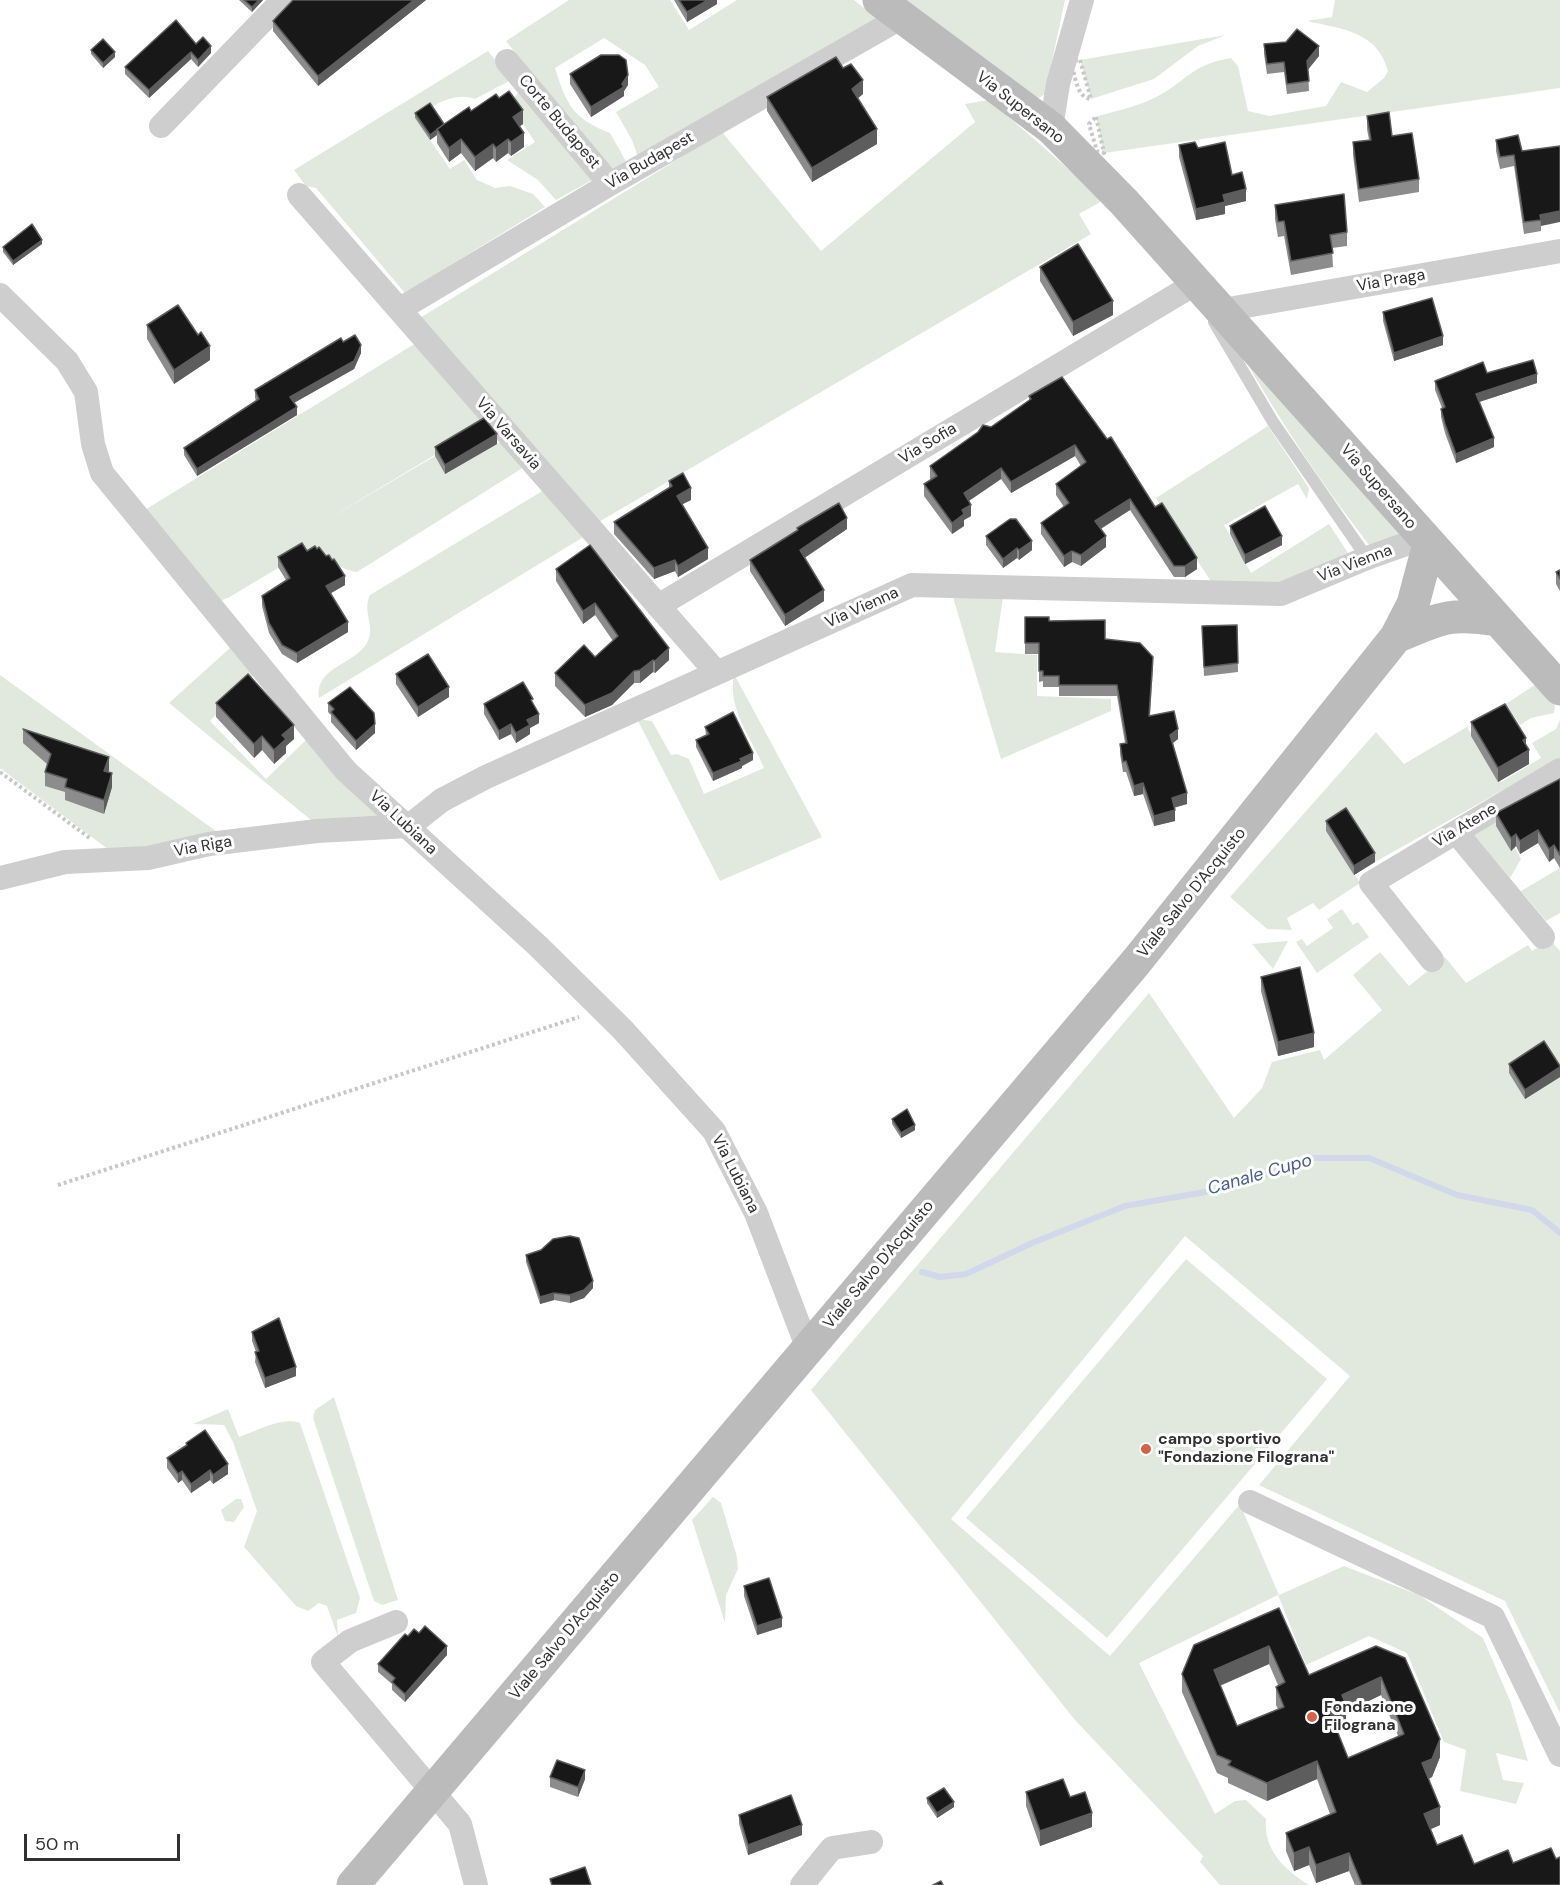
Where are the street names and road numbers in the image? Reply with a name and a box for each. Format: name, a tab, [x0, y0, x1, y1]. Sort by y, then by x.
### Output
street label: Via Supersano	[972, 68, 1068, 148]
street label: Corte Budapest	[514, 71, 604, 173]
street label: Via Budapest	[603, 128, 697, 194]
street label: Via Praga	[1355, 266, 1427, 296]
street label: Via Varsavia	[471, 394, 545, 474]
street label: Via Sofia	[896, 419, 960, 469]
street label: Via Supersano	[1336, 441, 1420, 533]
street label: Via Vienna	[1315, 541, 1395, 587]
street label: Via Vienna	[822, 583, 902, 633]
street label: Via Lubiana	[365, 787, 441, 859]
street label: Via Atene	[1430, 800, 1500, 852]
street label: Viale Salvo D'Acquisto	[1134, 824, 1250, 962]
street label: Via Riga	[173, 832, 233, 862]
street label: Via Lubiana	[707, 1132, 763, 1216]
street label: Viale Salvo D'Acquisto	[820, 1197, 938, 1333]
street label: Viale Salvo D'Acquisto	[506, 1568, 624, 1704]

